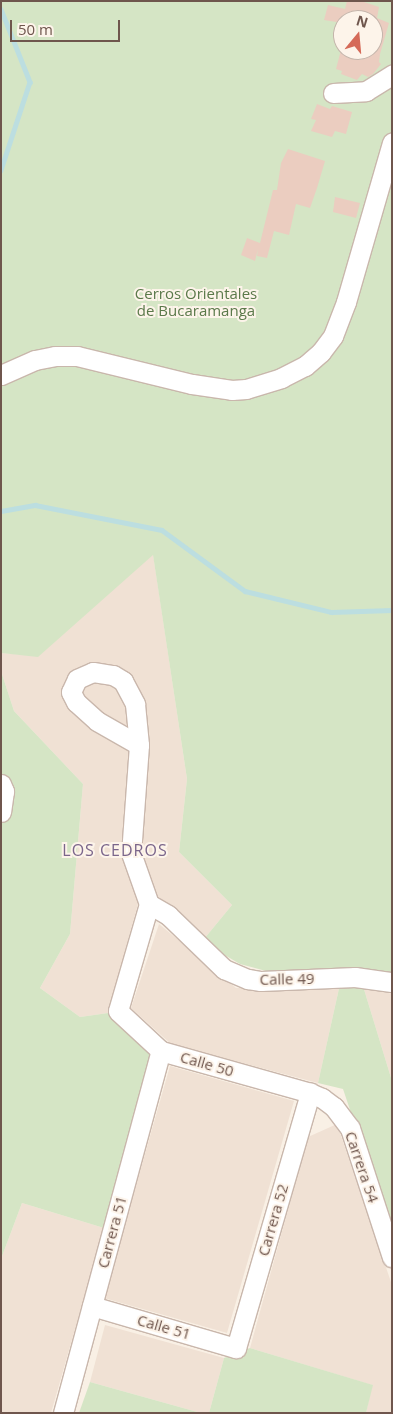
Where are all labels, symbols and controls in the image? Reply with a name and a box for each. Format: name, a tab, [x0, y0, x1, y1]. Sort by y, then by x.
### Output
scale bar	[12, 10, 122, 42]
north arrow	[333, 10, 383, 60]
text: N	[354, 10, 370, 32]
text: 50 m	[18, 19, 53, 39]
park label: Cerros Orientales de Bucaramanga	[135, 284, 257, 319]
district label: LOS CEDROS	[61, 840, 169, 860]
street label: Calle 49	[259, 970, 315, 988]
street label: Calle 50	[178, 1048, 236, 1080]
street label: Carrera 54	[341, 1129, 383, 1205]
street label: Carrera 52	[254, 1182, 292, 1258]
street label: Carrera 51	[94, 1194, 130, 1270]
street label: Calle 51	[135, 1311, 193, 1343]

